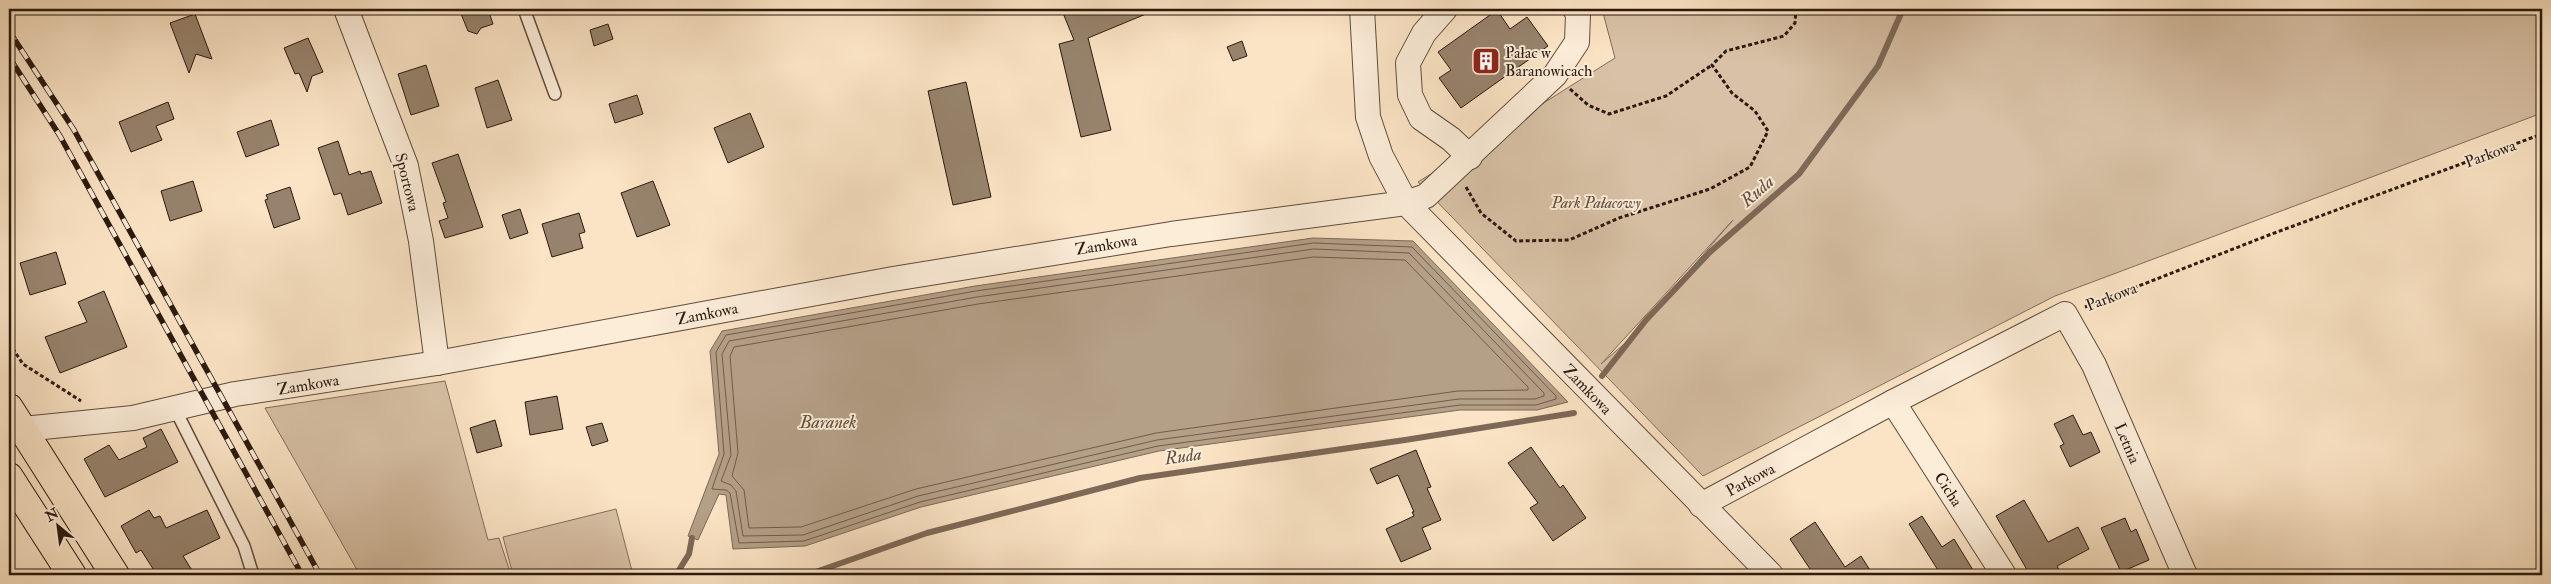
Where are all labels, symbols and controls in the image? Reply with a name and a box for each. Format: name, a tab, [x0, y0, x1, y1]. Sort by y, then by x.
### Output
place label: Pałac w Baranowicach	[1505, 43, 1593, 81]
building icon: Pałac w Baranowicach	[1471, 46, 1501, 76]
street label: Parkowa	[2462, 135, 2519, 172]
street label: Sportowa	[389, 151, 424, 214]
water label: Ruda	[1735, 171, 1779, 213]
park label: Park Pałacowy	[1550, 193, 1641, 213]
street label: Zamkowa	[1074, 230, 1139, 260]
street label: Parkowa	[2083, 278, 2140, 316]
street label: Zamkowa	[675, 298, 740, 330]
street label: Zamkowa	[1558, 360, 1616, 419]
street label: Zamkowa	[276, 370, 341, 400]
water label: Baranek	[799, 411, 856, 434]
street label: Letnia	[2110, 420, 2145, 467]
water label: Ruda	[1162, 443, 1203, 471]
street label: Parkowa	[1722, 458, 1779, 501]
street label: Cicha	[1930, 468, 1967, 511]
north arrow	[32, 502, 82, 552]
text: N	[41, 504, 62, 526]

